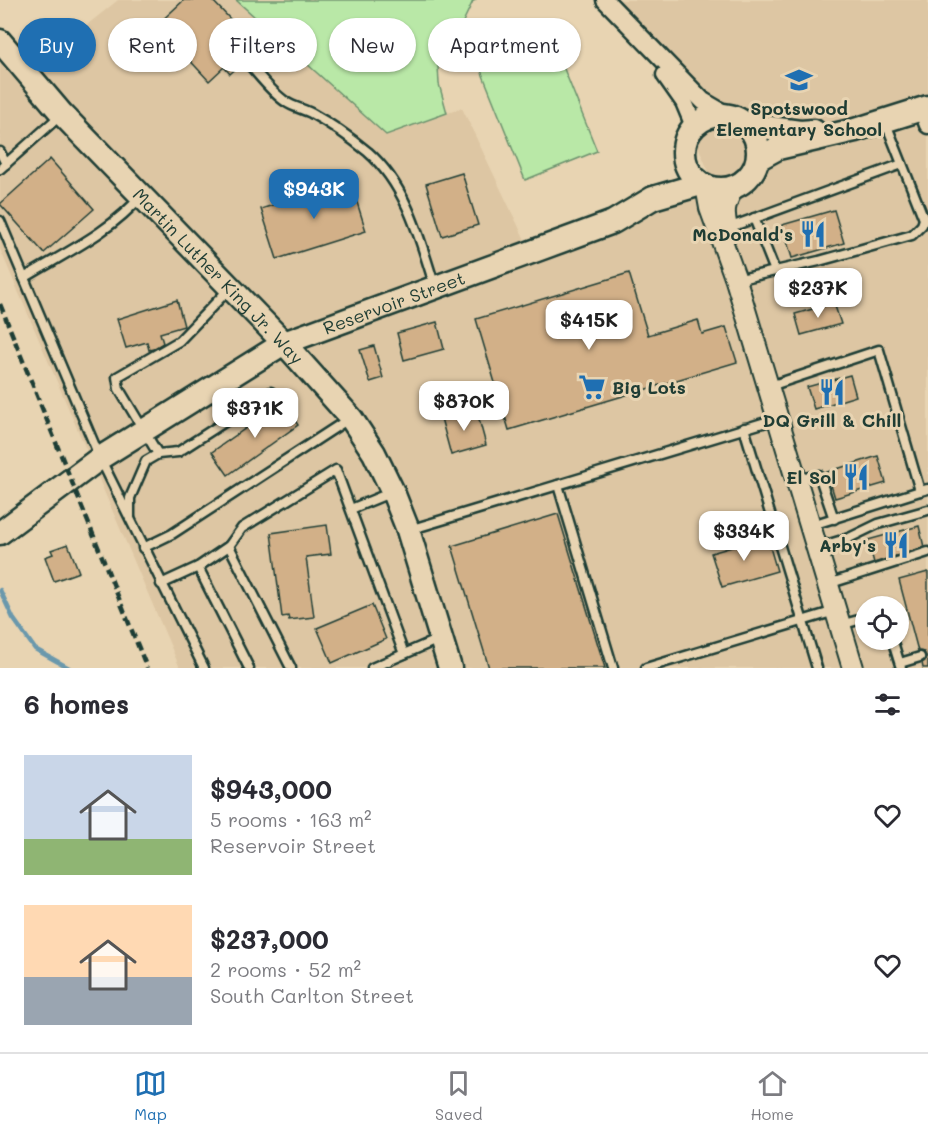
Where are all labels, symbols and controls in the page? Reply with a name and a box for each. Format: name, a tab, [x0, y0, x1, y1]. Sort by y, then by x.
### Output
chip: Buy	[18, 18, 96, 72]
chip: Rent	[108, 18, 197, 72]
chip: Filters	[209, 18, 317, 72]
chip: New	[329, 18, 416, 72]
chip: Apartment	[428, 18, 581, 72]
school or university icon: Spotswood Elementary School	[784, 65, 814, 95]
place label: Spotswood Elementary School	[716, 96, 882, 141]
pin: $943K	[272, 169, 356, 220]
text: $943K	[283, 175, 345, 201]
street label: Martin Luther King Jr. Way	[128, 183, 309, 369]
restaurant icon: McDonald's	[798, 219, 828, 249]
place label: McDonald's	[692, 222, 793, 246]
street label: Reservoir Street	[320, 266, 468, 340]
pin: $237K	[776, 268, 860, 319]
text: $237K	[788, 274, 848, 300]
pin: $415K	[547, 300, 631, 351]
text: $415K	[560, 306, 618, 332]
supermarket icon: Big Lots	[577, 372, 607, 402]
place label: Big Lots	[612, 375, 686, 399]
restaurant icon: DQ Grill & Chill	[817, 377, 847, 407]
pin: $870K	[422, 381, 506, 432]
text: $870K	[433, 387, 495, 413]
pin: $371K	[213, 388, 297, 439]
text: $371K	[226, 394, 284, 420]
place label: DQ Grill & Chill	[763, 408, 901, 432]
restaurant icon: El Sol	[841, 462, 871, 492]
place label: El Sol	[786, 465, 836, 489]
pin: $334K	[702, 511, 786, 562]
text: $334K	[713, 517, 775, 543]
restaurant icon: Arby's	[881, 530, 911, 560]
place label: Arby's	[819, 533, 876, 557]
map controls	[855, 596, 909, 650]
button: locate	[855, 596, 909, 650]
text: 6 homes	[24, 687, 129, 721]
icon: filters	[871, 688, 904, 721]
text: $943,000	[210, 772, 332, 806]
icon: home	[72, 779, 144, 851]
icon: heart	[871, 799, 904, 832]
text: 5 rooms · 163 m²	[210, 806, 372, 832]
text: Reservoir Street	[210, 832, 376, 858]
text: $237,000	[210, 922, 329, 956]
icon: home	[72, 929, 144, 1001]
icon: heart	[871, 949, 904, 982]
text: 2 rooms · 52 m²	[210, 956, 361, 982]
text: South Carlton Street	[210, 982, 414, 1008]
tab: Map	[134, 1067, 167, 1124]
tab: Saved	[435, 1067, 482, 1124]
tab: Home	[750, 1067, 794, 1124]

